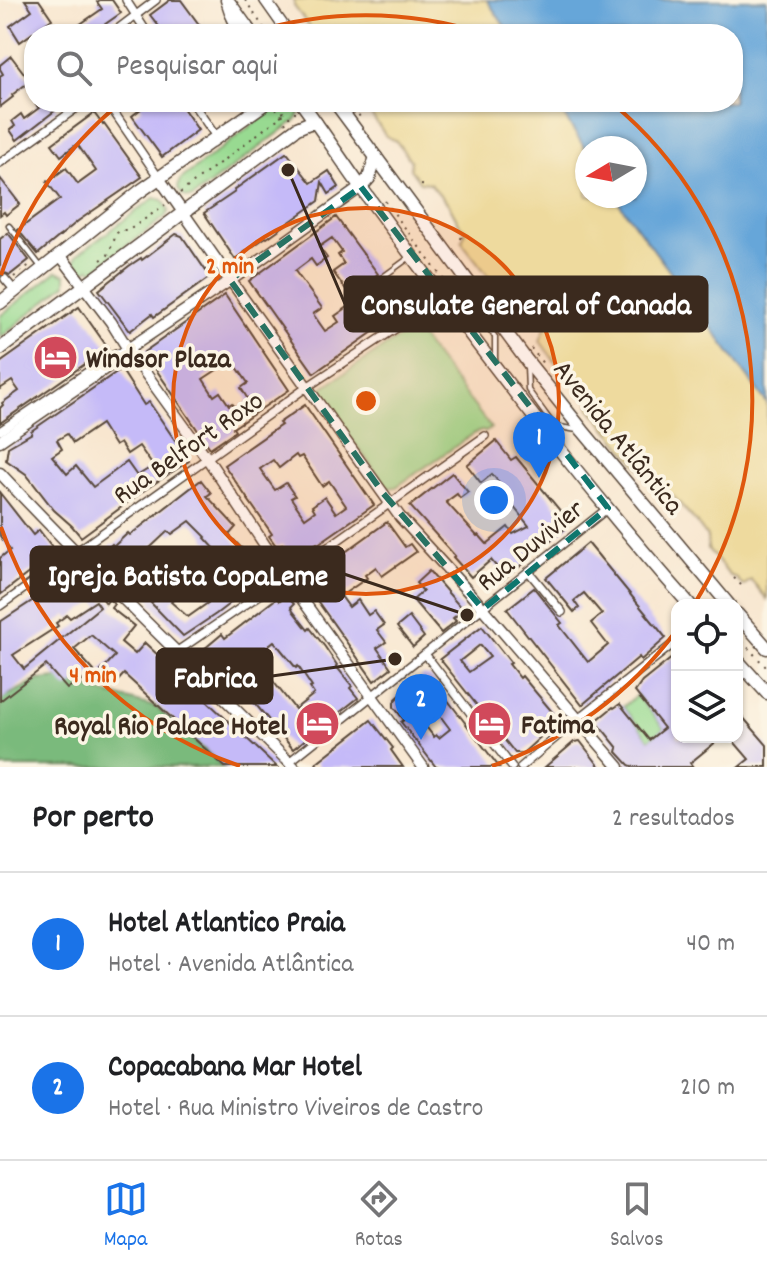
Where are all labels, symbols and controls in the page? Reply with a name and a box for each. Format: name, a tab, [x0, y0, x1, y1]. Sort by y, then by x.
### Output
search box	[24, 24, 743, 112]
icon: search	[52, 46, 96, 90]
text: Pesquisar aqui	[116, 47, 278, 90]
north arrow	[575, 136, 647, 208]
text: 2 min	[206, 251, 254, 285]
callout: Consulate General of Canada	[345, 277, 707, 331]
text: Consulate General of Canada	[361, 287, 692, 330]
hotel icon: Windsor Plaza	[31, 333, 79, 381]
place label: Windsor Plaza	[86, 342, 231, 382]
street label: Avenida Atlântica	[541, 353, 692, 526]
street label: Rua Belfort Roxo	[106, 383, 273, 517]
centre of rings	[352, 387, 380, 415]
pin: 1	[513, 412, 565, 478]
your location	[474, 480, 514, 520]
street label: Rua Duvivier	[470, 492, 595, 604]
callout: Igreja Batista CopaLeme	[31, 547, 344, 601]
text: Igreja Batista CopaLeme	[48, 558, 328, 601]
map controls	[671, 599, 743, 743]
button: locate	[671, 599, 743, 671]
callout: Fabrica	[157, 649, 272, 703]
text: 4 min	[69, 660, 117, 694]
text: Fabrica	[173, 660, 258, 703]
button: layers	[671, 671, 743, 743]
pin: 2	[395, 674, 447, 740]
hotel icon: Fatima	[466, 699, 514, 747]
hotel icon: Royal Rio Palace Hotel	[294, 700, 342, 748]
place label: Fatima	[521, 708, 595, 748]
place label: Royal Rio Palace Hotel	[54, 709, 287, 749]
text: Por perto	[32, 795, 154, 844]
text: 2 resultados	[612, 801, 735, 838]
text: Hotel Atlantico Praia	[108, 904, 345, 947]
text: 1	[55, 926, 61, 963]
text: 40 m	[686, 926, 735, 963]
text: Hotel · Avenida Atlântica	[108, 947, 354, 984]
text: Copacabana Mar Hotel	[108, 1048, 362, 1091]
text: 2	[52, 1070, 64, 1107]
text: 210 m	[680, 1070, 735, 1107]
text: Hotel · Rua Ministro Viveiros de Castro	[108, 1091, 483, 1128]
tab: Mapa	[104, 1177, 148, 1256]
tab: Rotas	[355, 1177, 403, 1256]
tab: Salvos	[610, 1177, 663, 1256]

